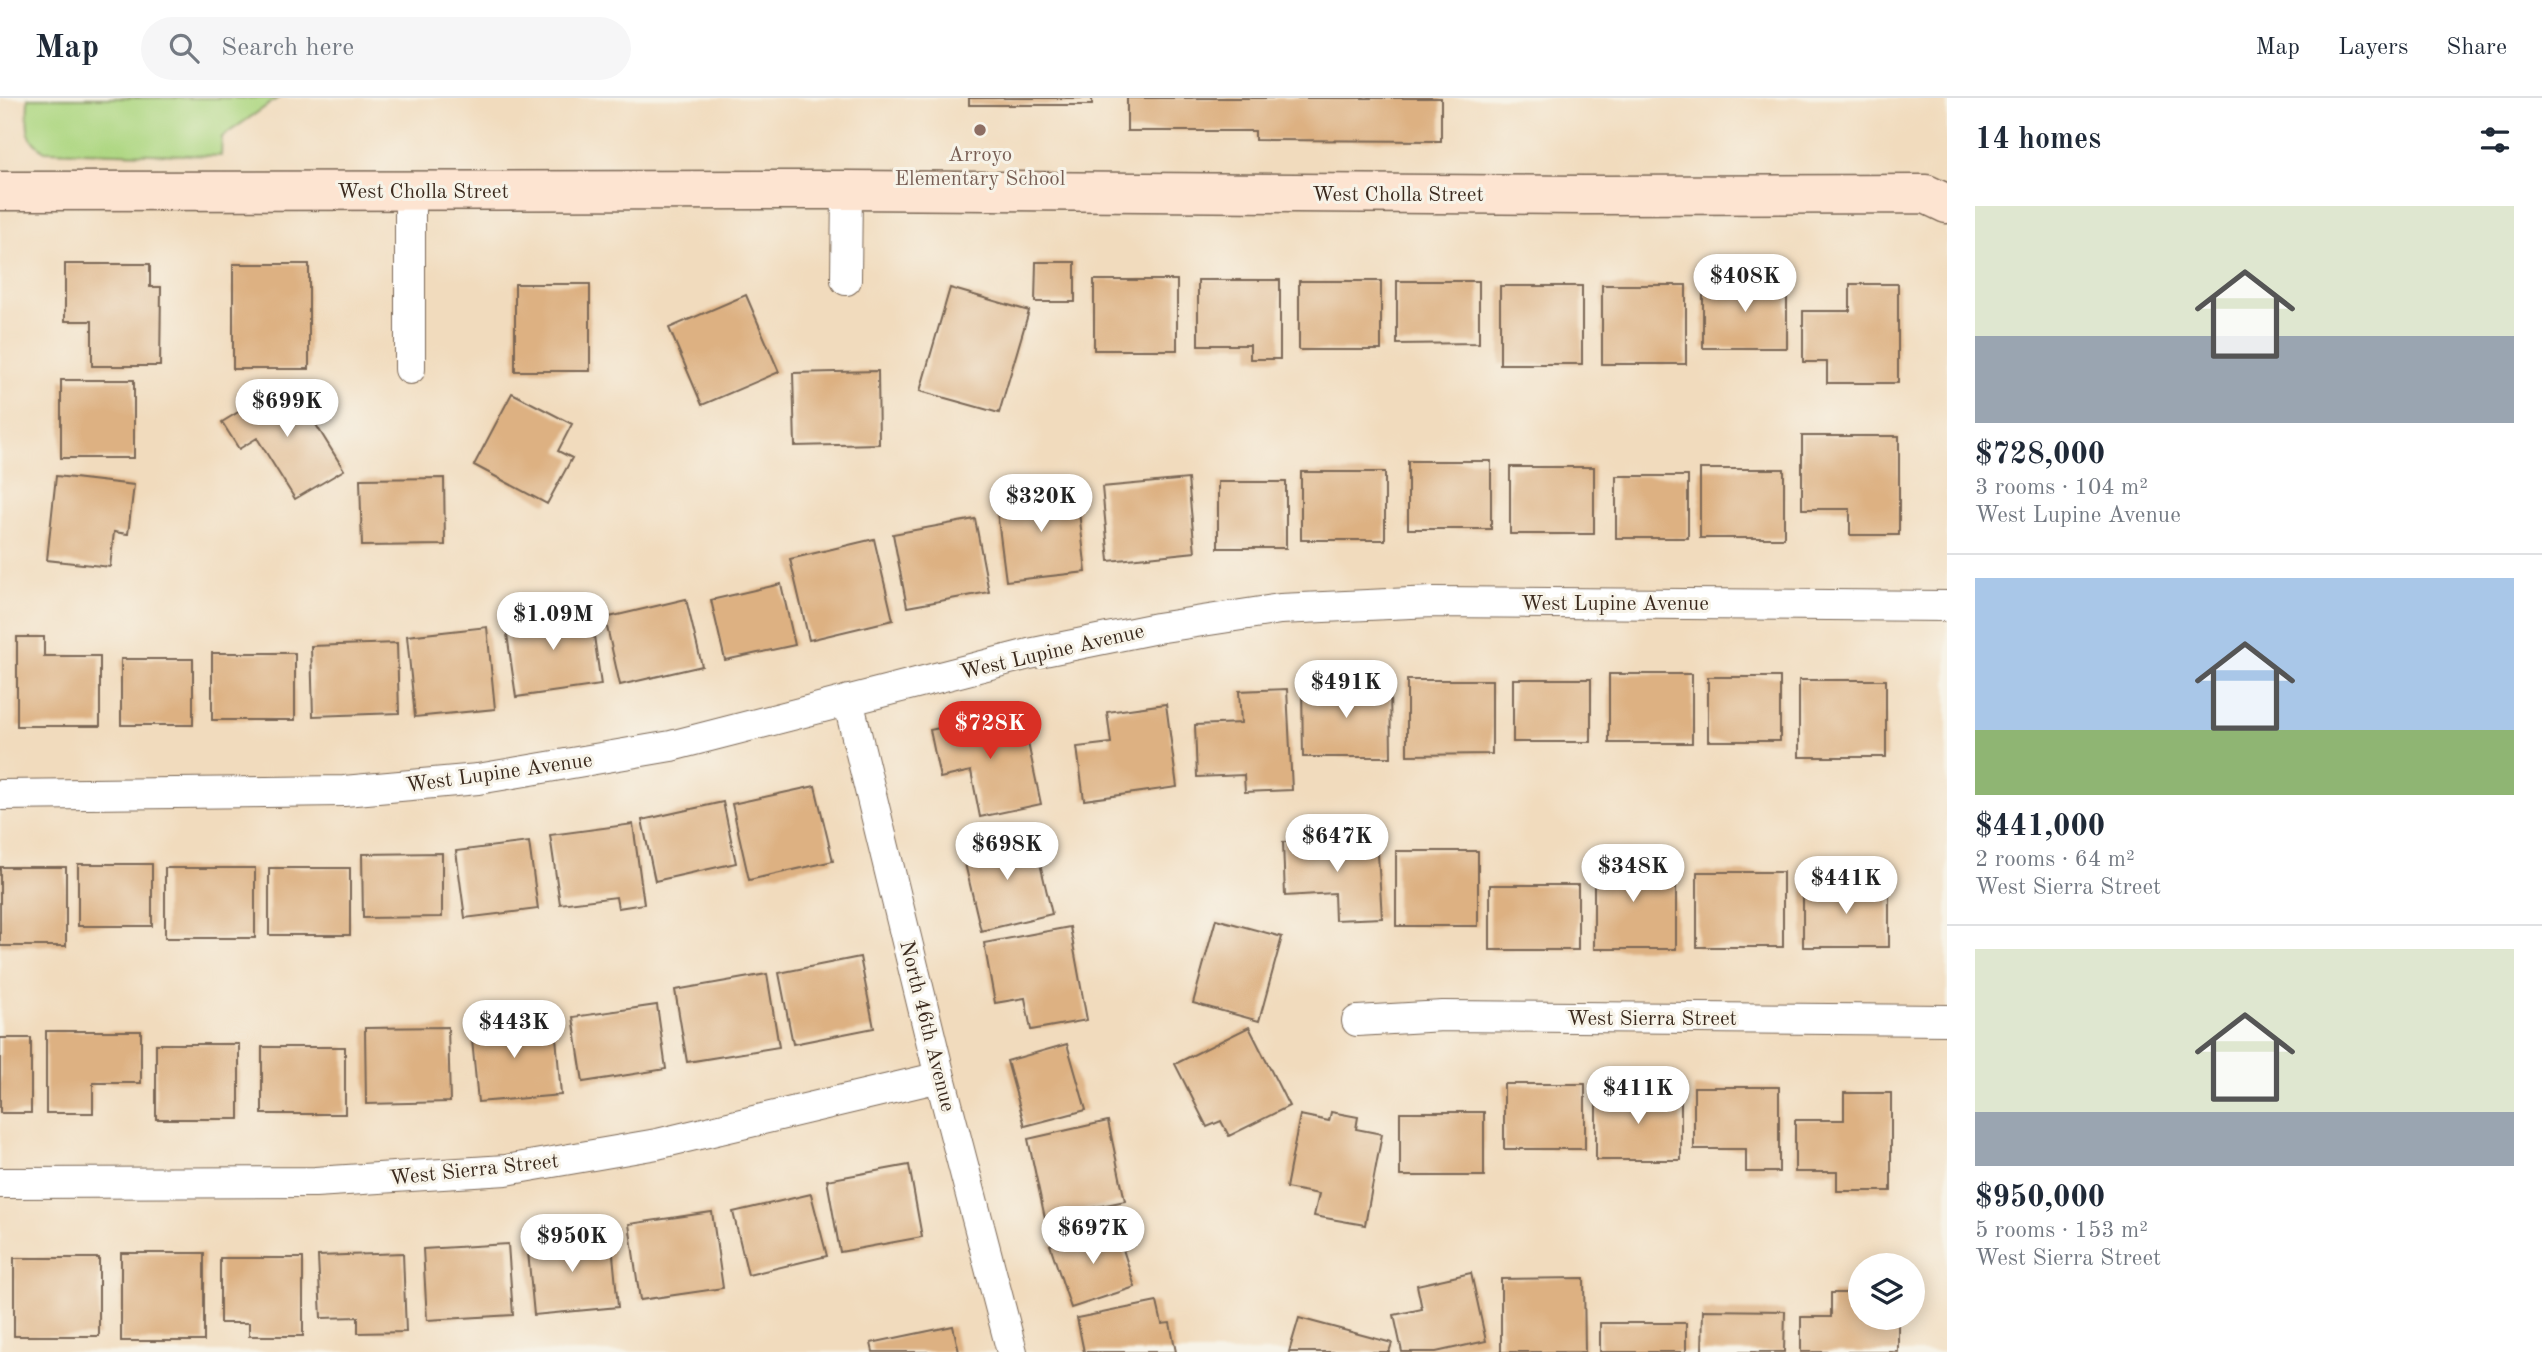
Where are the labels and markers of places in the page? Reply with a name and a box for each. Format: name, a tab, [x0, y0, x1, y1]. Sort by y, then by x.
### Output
marker: Arroyo Elementary School	[972, 122, 988, 138]
place label: Arroyo Elementary School	[895, 145, 1066, 190]
pin: $408K	[1696, 254, 1794, 314]
pin: $699K	[238, 380, 336, 439]
pin: $320K	[992, 474, 1090, 534]
pin: $1.09M	[496, 592, 610, 652]
pin: $491K	[1297, 660, 1395, 720]
pin: $728K	[941, 702, 1039, 761]
pin: $647K	[1288, 814, 1386, 874]
pin: $698K	[958, 822, 1056, 882]
pin: $348K	[1584, 844, 1682, 904]
pin: $441K	[1797, 856, 1895, 916]
pin: $443K	[465, 1000, 563, 1060]
pin: $411K	[1589, 1066, 1687, 1126]
pin: $697K	[1044, 1206, 1142, 1266]
pin: $950K	[523, 1214, 621, 1274]

